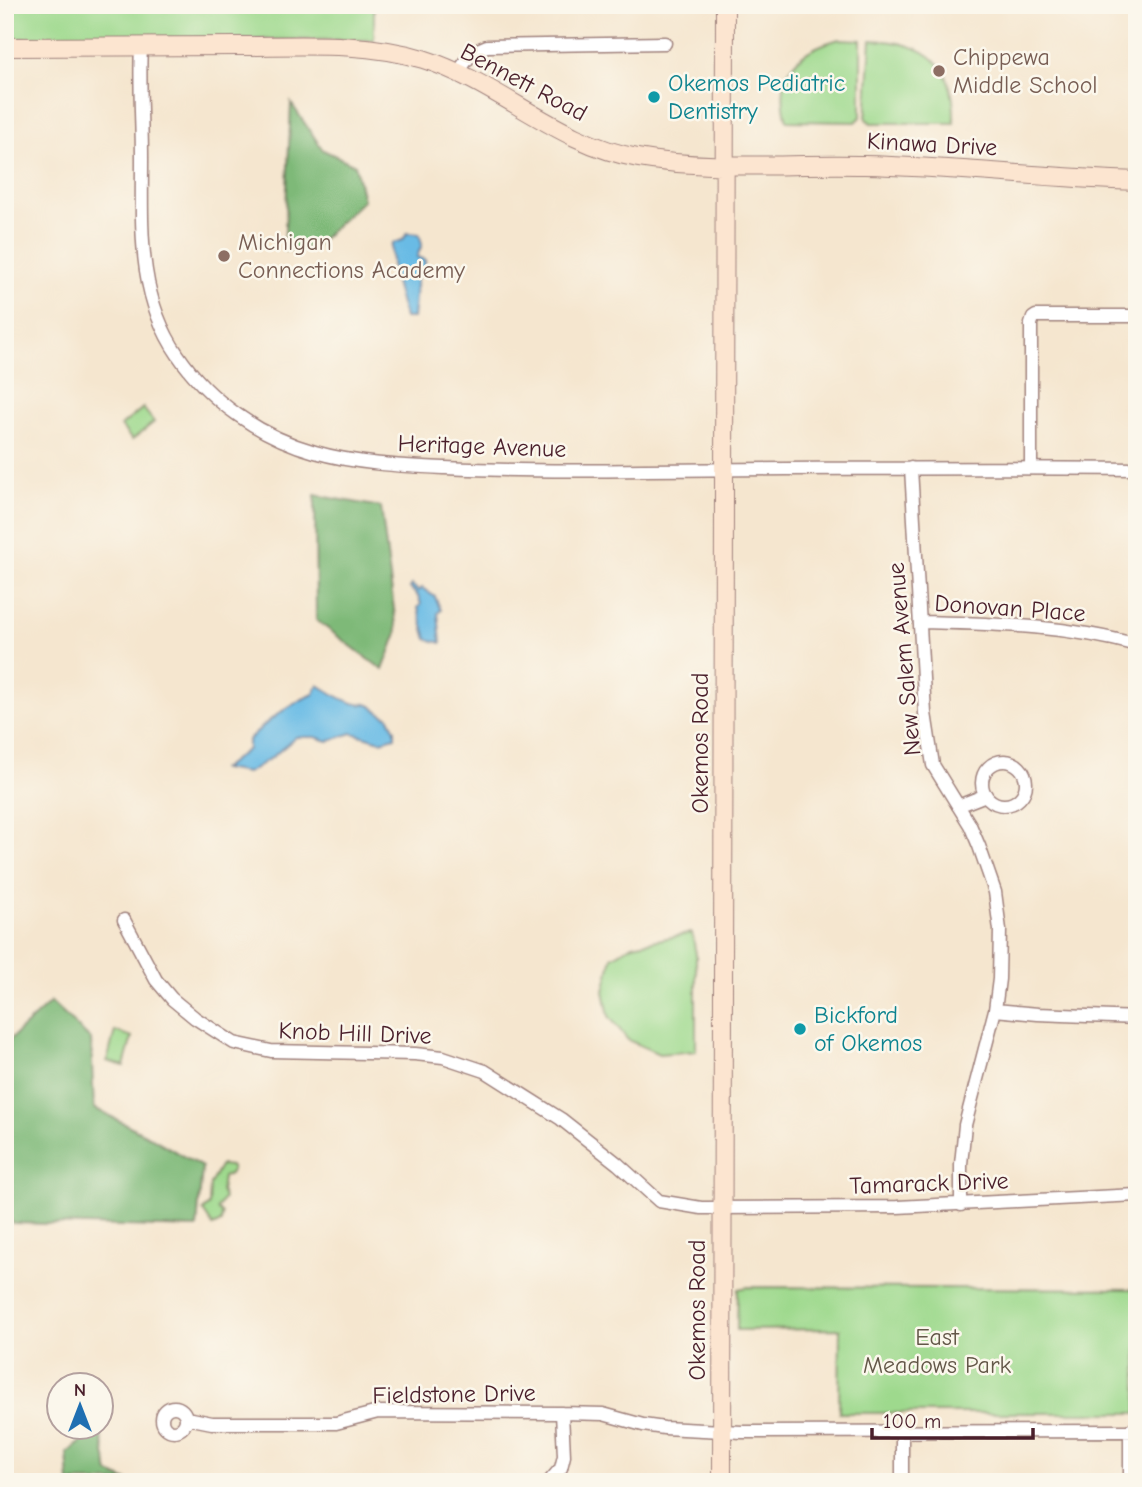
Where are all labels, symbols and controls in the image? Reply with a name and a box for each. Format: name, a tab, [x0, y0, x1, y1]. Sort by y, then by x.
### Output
street label: Bennett Road	[456, 37, 592, 127]
place label: Chippewa Middle School	[953, 43, 1098, 99]
marker: Chippewa Middle School	[931, 63, 947, 79]
place label: Okemos Pediatric Dentistry	[668, 69, 845, 125]
marker: Okemos Pediatric Dentistry	[646, 89, 662, 105]
street label: Kinawa Drive	[866, 127, 998, 161]
place label: Michigan Connections Academy	[238, 228, 465, 284]
marker: Michigan Connections Academy	[216, 248, 232, 264]
street label: Heritage Avenue	[397, 429, 567, 463]
street label: New Salem Avenue	[882, 561, 926, 757]
street label: Donovan Place	[934, 589, 1086, 627]
street label: Okemos Road	[686, 673, 714, 813]
place label: Bickford of Okemos	[814, 1001, 922, 1057]
street label: Knob Hill Drive	[278, 1016, 432, 1050]
marker: Bickford of Okemos	[792, 1021, 808, 1037]
street label: Tamarack Drive	[849, 1166, 1009, 1200]
street label: Okemos Road	[683, 1240, 711, 1380]
park label: East Meadows Park	[863, 1323, 1011, 1379]
north arrow	[46, 1372, 116, 1442]
text: N	[74, 1379, 86, 1401]
street label: Fieldstone Drive	[372, 1379, 536, 1409]
scale bar	[872, 1396, 1034, 1440]
text: 100 m	[883, 1409, 941, 1433]

